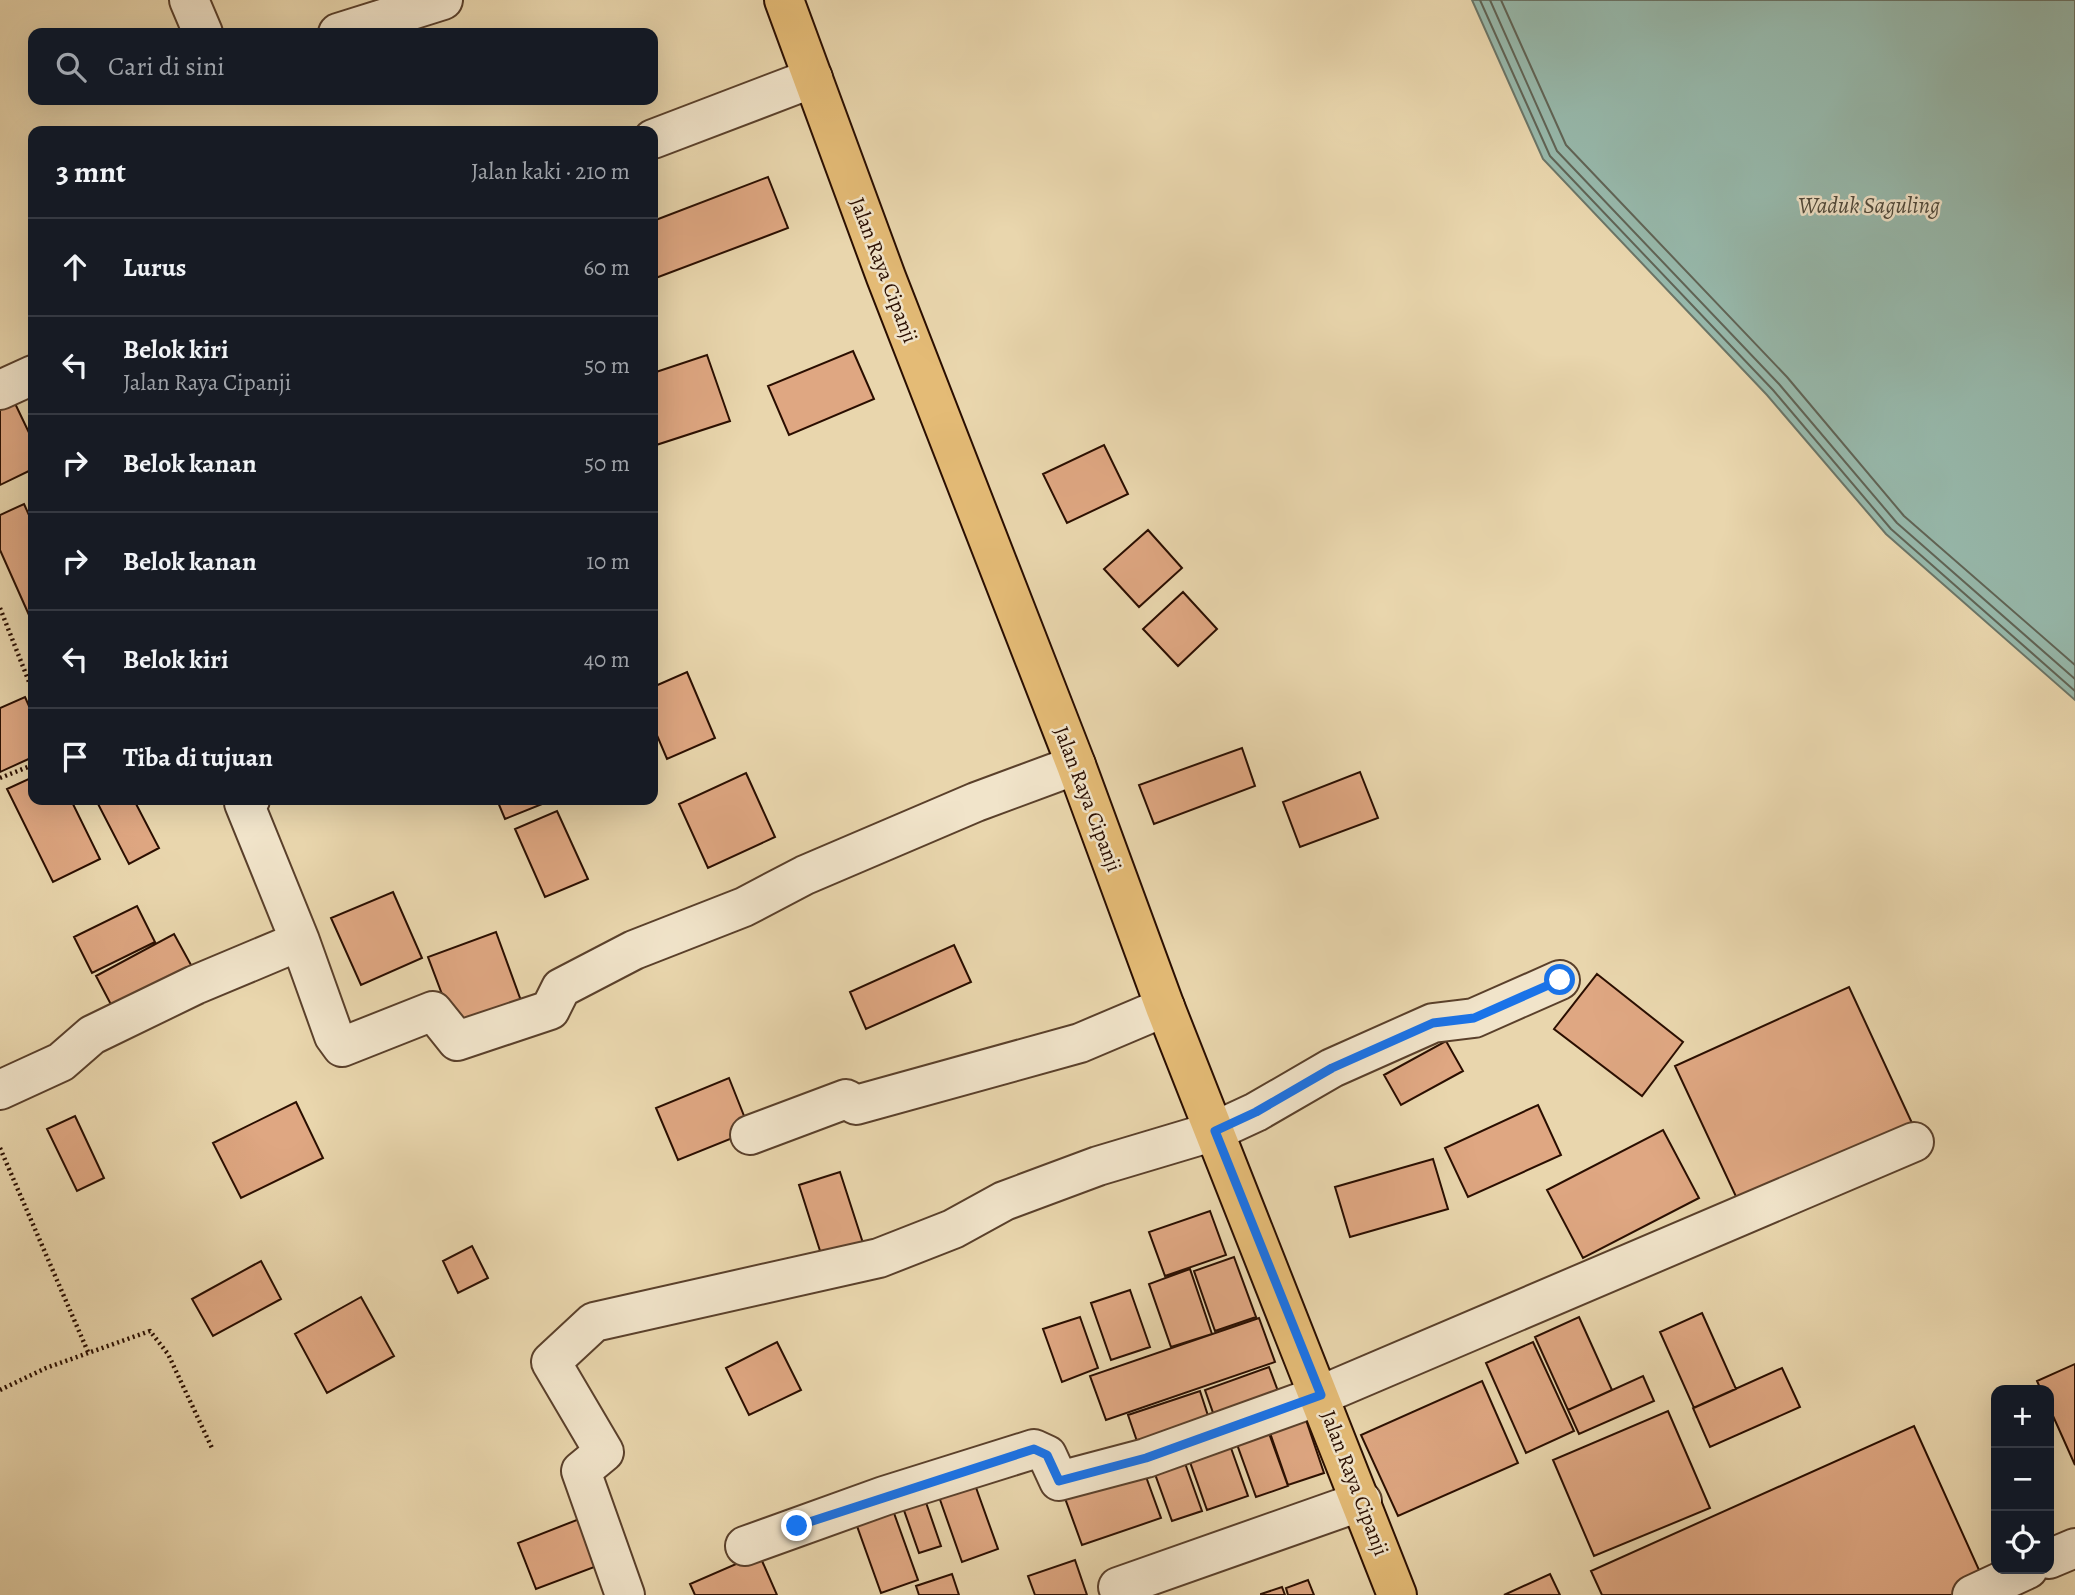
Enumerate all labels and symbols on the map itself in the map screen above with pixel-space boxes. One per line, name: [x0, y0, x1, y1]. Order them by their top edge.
water label: Waduk Saguling: [1798, 190, 1940, 221]
street label: Jalan Raya Cipanji: [843, 193, 925, 347]
street label: Jalan Raya Cipanji: [1047, 722, 1129, 876]
route start: [1544, 964, 1575, 995]
street label: Jalan Raya Cipanji: [1314, 1406, 1396, 1560]
route end: [781, 1510, 812, 1541]

